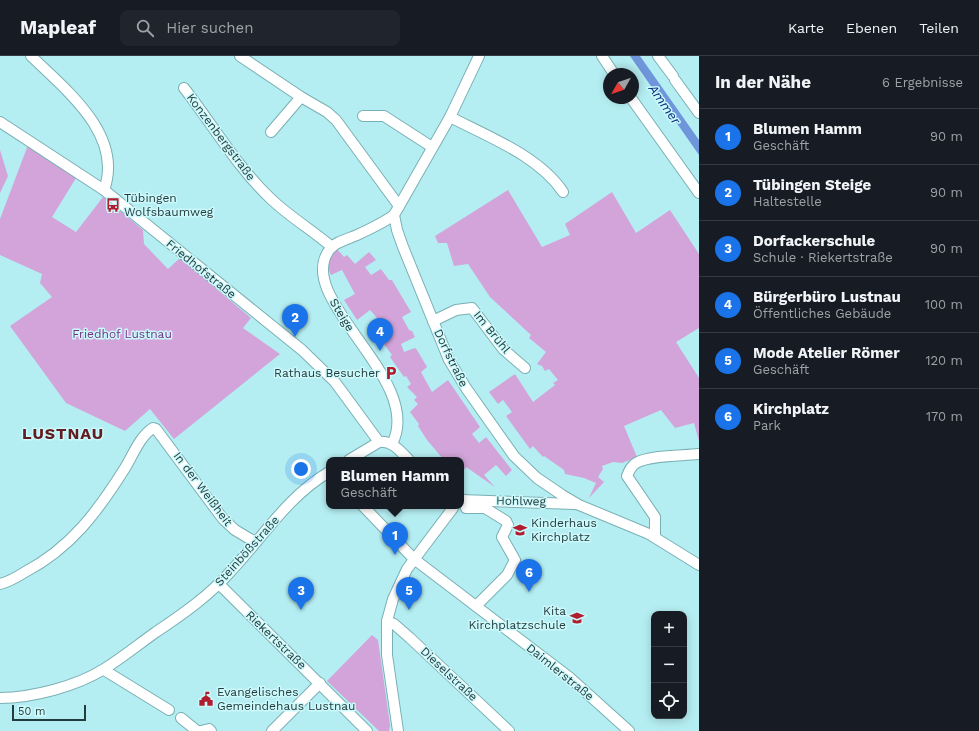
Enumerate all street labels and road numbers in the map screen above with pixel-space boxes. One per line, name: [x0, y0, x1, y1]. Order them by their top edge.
street label: Konzenbergstraße: [184, 91, 258, 183]
street label: Friedhofstraße: [163, 237, 239, 301]
street label: Steige: [327, 296, 357, 334]
street label: Im Brühl: [471, 308, 513, 356]
street label: Dorfstraße: [431, 327, 471, 389]
street label: In der Weißheit: [171, 449, 235, 529]
street label: Hohlweg: [496, 494, 547, 508]
street label: Steinbößstraße: [212, 513, 282, 589]
street label: Riekertstraße: [243, 608, 309, 672]
street label: Daimlerstraße: [524, 641, 597, 703]
street label: Dieselstraße: [418, 644, 480, 704]

